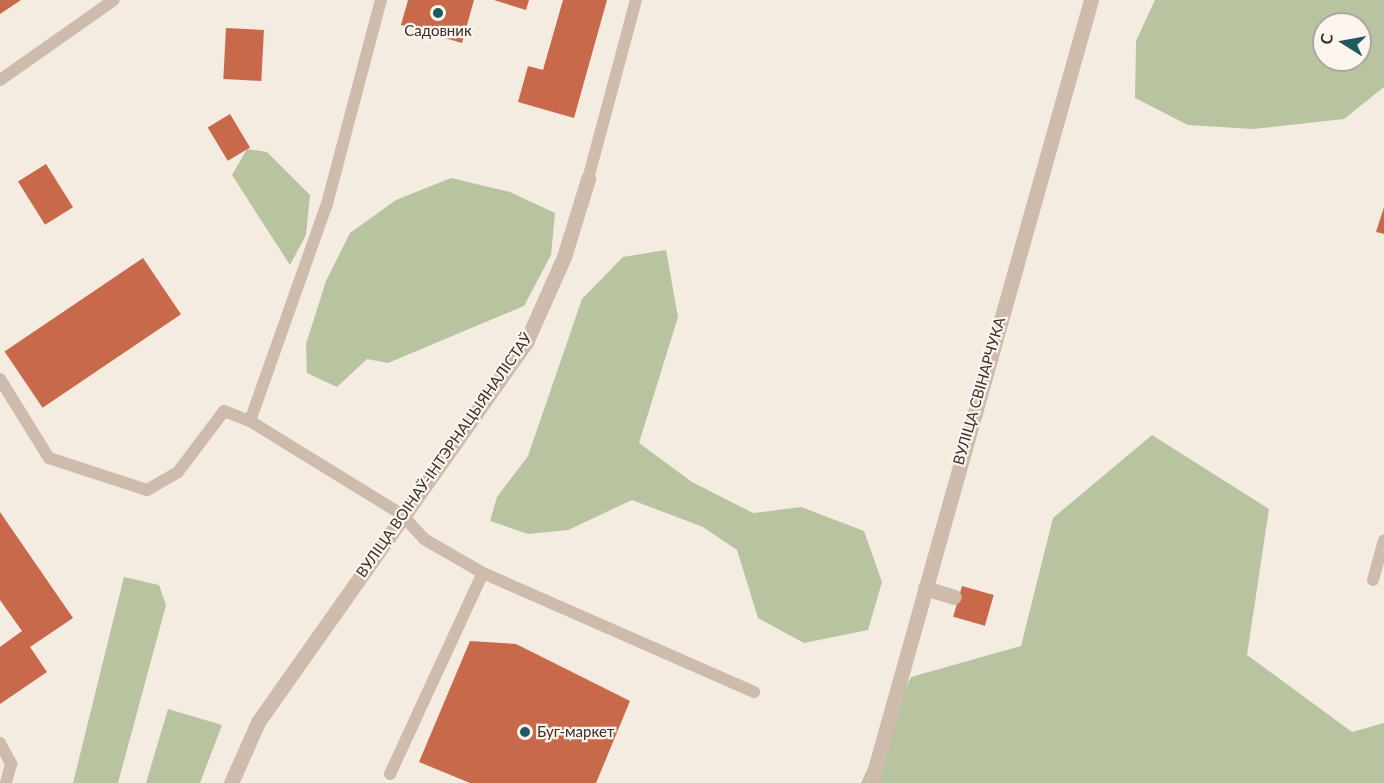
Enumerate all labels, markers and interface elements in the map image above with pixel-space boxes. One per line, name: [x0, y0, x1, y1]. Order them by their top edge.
marker: Садовник: [431, 6, 445, 20]
north arrow: [1312, 12, 1372, 72]
place label: Садовник: [404, 22, 472, 40]
text: С: [1315, 32, 1336, 46]
street label: ВУЛІЦА СВІНАРЧУКА: [949, 315, 1009, 467]
street label: ВУЛІЦА ВОІНАЎ-ІНТЭРНАЦЫЯНАЛІСТАЎ: [352, 329, 536, 581]
place label: Буг-маркет: [537, 723, 614, 741]
marker: Буг-маркет: [518, 725, 532, 739]

